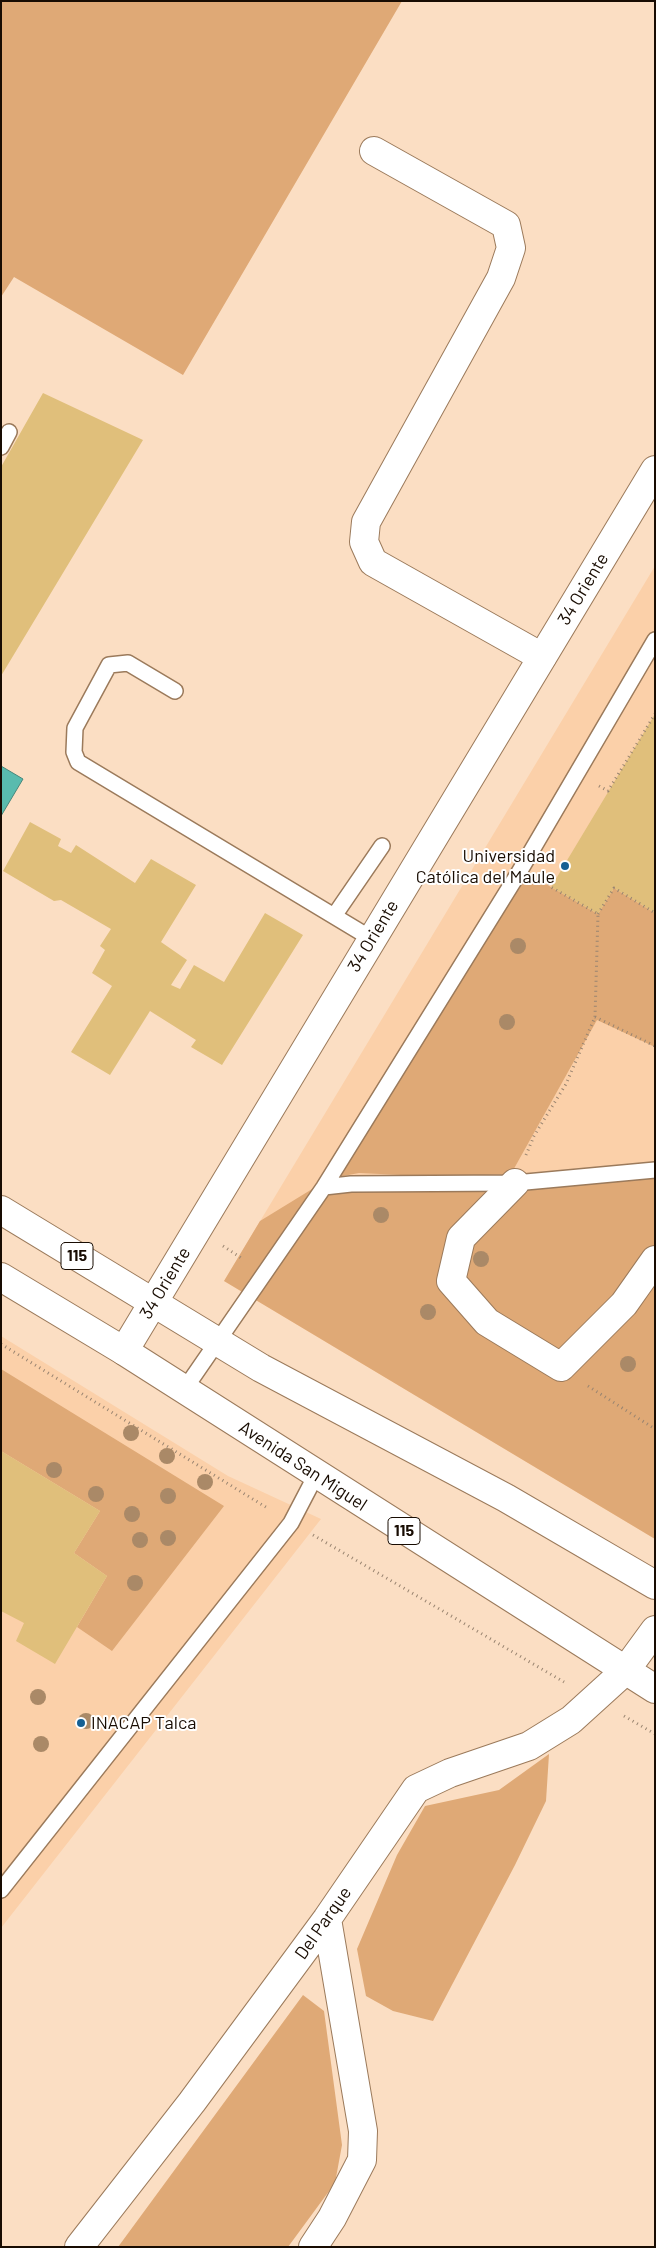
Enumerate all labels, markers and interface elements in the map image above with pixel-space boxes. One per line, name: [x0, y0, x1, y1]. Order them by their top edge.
street label: 34 Oriente: [553, 549, 613, 629]
place label: Universidad Católica del Maule: [416, 845, 555, 888]
marker: Universidad Católica del Maule: [559, 860, 571, 872]
street label: 34 Oriente: [343, 896, 403, 976]
road number: 115: [61, 1242, 93, 1270]
street label: 34 Oriente: [135, 1243, 195, 1323]
street label: Avenida San Miguel: [235, 1416, 371, 1516]
road number: 115: [388, 1518, 420, 1544]
place label: INACAP Talca: [91, 1712, 196, 1734]
marker: INACAP Talca: [75, 1717, 87, 1729]
street label: Del Parque: [290, 1882, 356, 1964]

